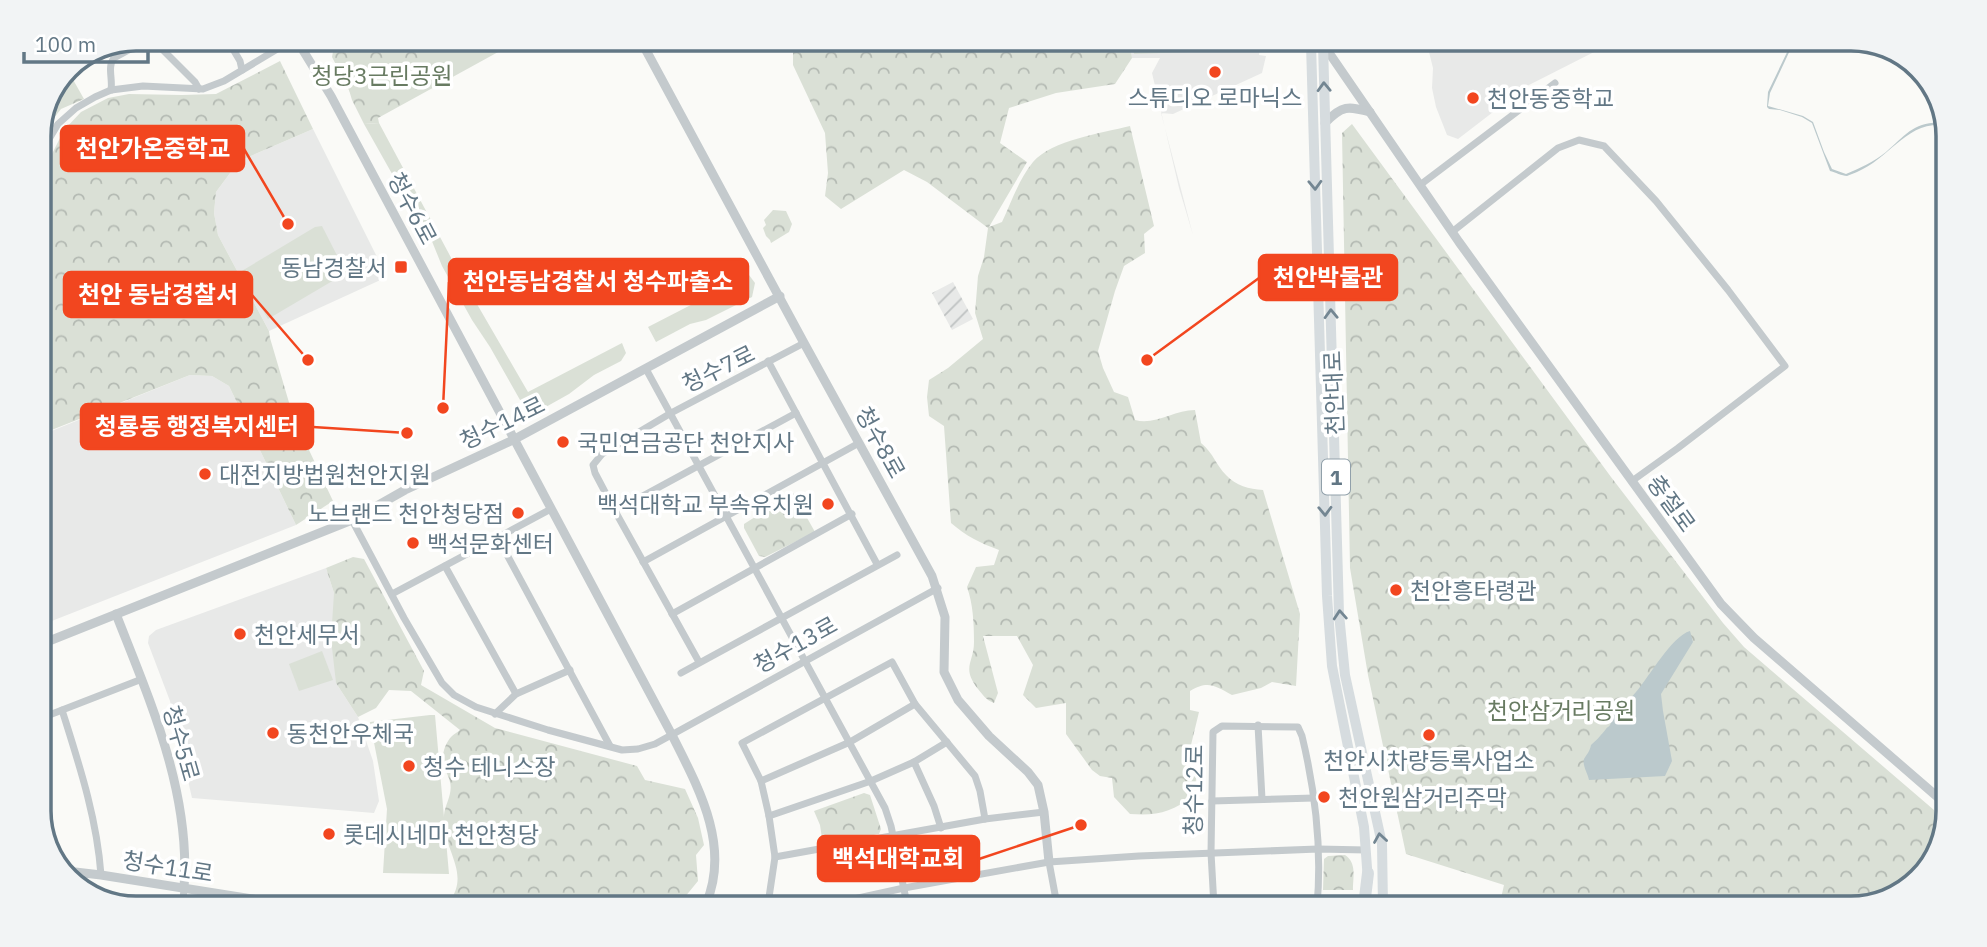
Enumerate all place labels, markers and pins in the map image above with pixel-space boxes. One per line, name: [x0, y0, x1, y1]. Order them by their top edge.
marker: 스튜디오 로마닉스: [1207, 64, 1223, 80]
place label: 스튜디오 로마닉스: [1128, 82, 1302, 112]
place label: 천안동중학교: [1487, 83, 1614, 113]
marker: 천안동중학교: [1465, 90, 1481, 106]
callout: 천안가온중학교: [61, 126, 244, 171]
place label: 동남경찰서: [281, 252, 387, 282]
callout: 천안박물관: [1259, 255, 1397, 300]
marker: 동남경찰서: [393, 259, 409, 275]
callout: 천안동남경찰서 청수파출소: [449, 259, 748, 304]
callout: 천안 동남경찰서: [64, 272, 252, 317]
callout: 청룡동 행정복지센터: [81, 404, 313, 449]
place label: 국민연금공단 천안지사: [577, 427, 794, 457]
marker: 국민연금공단 천안지사: [555, 434, 571, 450]
place label: 대전지방법원천안지원: [219, 459, 431, 489]
marker: 대전지방법원천안지원: [197, 466, 213, 482]
place label: 백석대학교 부속유치원: [597, 489, 814, 519]
marker: 백석대학교 부속유치원: [820, 496, 836, 512]
place label: 노브랜드 천안청당점: [308, 498, 504, 528]
marker: 노브랜드 천안청당점: [510, 505, 526, 521]
place label: 백석문화센터: [427, 528, 554, 558]
marker: 백석문화센터: [405, 535, 421, 551]
place label: 천안흥타령관: [1410, 575, 1537, 605]
marker: 천안흥타령관: [1388, 582, 1404, 598]
place label: 천안세무서: [254, 619, 360, 649]
marker: 천안세무서: [232, 626, 248, 642]
place label: 동천안우체국: [287, 718, 414, 748]
marker: 동천안우체국: [265, 725, 281, 741]
marker: 천안시차량등록사업소: [1421, 727, 1437, 743]
place label: 천안시차량등록사업소: [1323, 745, 1535, 775]
place label: 청수 테니스장: [423, 751, 555, 781]
marker: 청수 테니스장: [401, 758, 417, 774]
place label: 천안원삼거리주막: [1338, 782, 1507, 812]
marker: 천안원삼거리주막: [1316, 789, 1332, 805]
place label: 롯데시네마 천안청당: [343, 819, 539, 849]
marker: 롯데시네마 천안청당: [321, 826, 337, 842]
callout: 백석대학교회: [818, 836, 979, 881]

